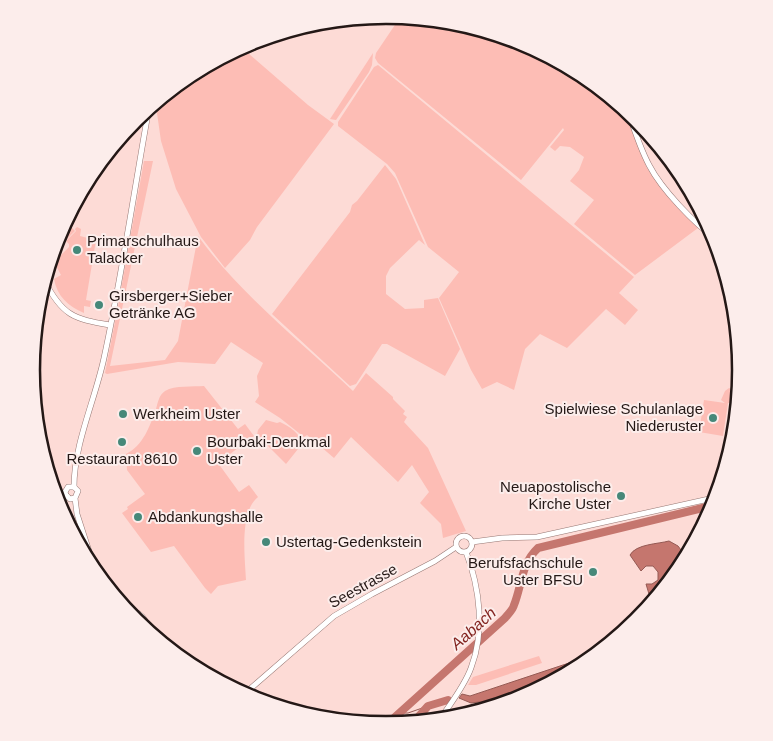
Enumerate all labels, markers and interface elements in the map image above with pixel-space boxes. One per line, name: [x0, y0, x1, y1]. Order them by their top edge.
place label: Primarschulhaus Talacker: [87, 232, 199, 266]
marker: Primarschulhaus Talacker: [71, 244, 83, 256]
place label: Girsberger+Sieber Getränke AG: [109, 287, 232, 321]
marker: Girsberger+Sieber Getränke AG: [93, 299, 105, 311]
place label: Spielwiese Schulanlage Niederuster: [545, 400, 703, 434]
place label: Werkheim Uster: [133, 405, 240, 422]
marker: Werkheim Uster: [117, 408, 129, 420]
marker: Spielwiese Schulanlage Niederuster: [707, 412, 719, 424]
place label: Bourbaki-Denkmal Uster: [207, 433, 330, 467]
marker: Restaurant 8610: [116, 436, 128, 448]
marker: Bourbaki-Denkmal Uster: [191, 445, 203, 457]
place label: Restaurant 8610: [67, 450, 177, 467]
place label: Neuapostolische Kirche Uster: [500, 478, 611, 512]
marker: Neuapostolische Kirche Uster: [615, 490, 627, 502]
place label: Abdankungshalle: [148, 508, 263, 525]
marker: Abdankungshalle: [132, 511, 144, 523]
place label: Ustertag-Gedenkstein: [276, 533, 422, 550]
marker: Ustertag-Gedenkstein: [260, 536, 272, 548]
place label: Berufsfachschule Uster BFSU: [468, 554, 583, 588]
street label: Seestrasse: [326, 560, 400, 611]
marker: Berufsfachschule Uster BFSU: [587, 566, 599, 578]
water label: Aabach: [447, 604, 499, 654]

